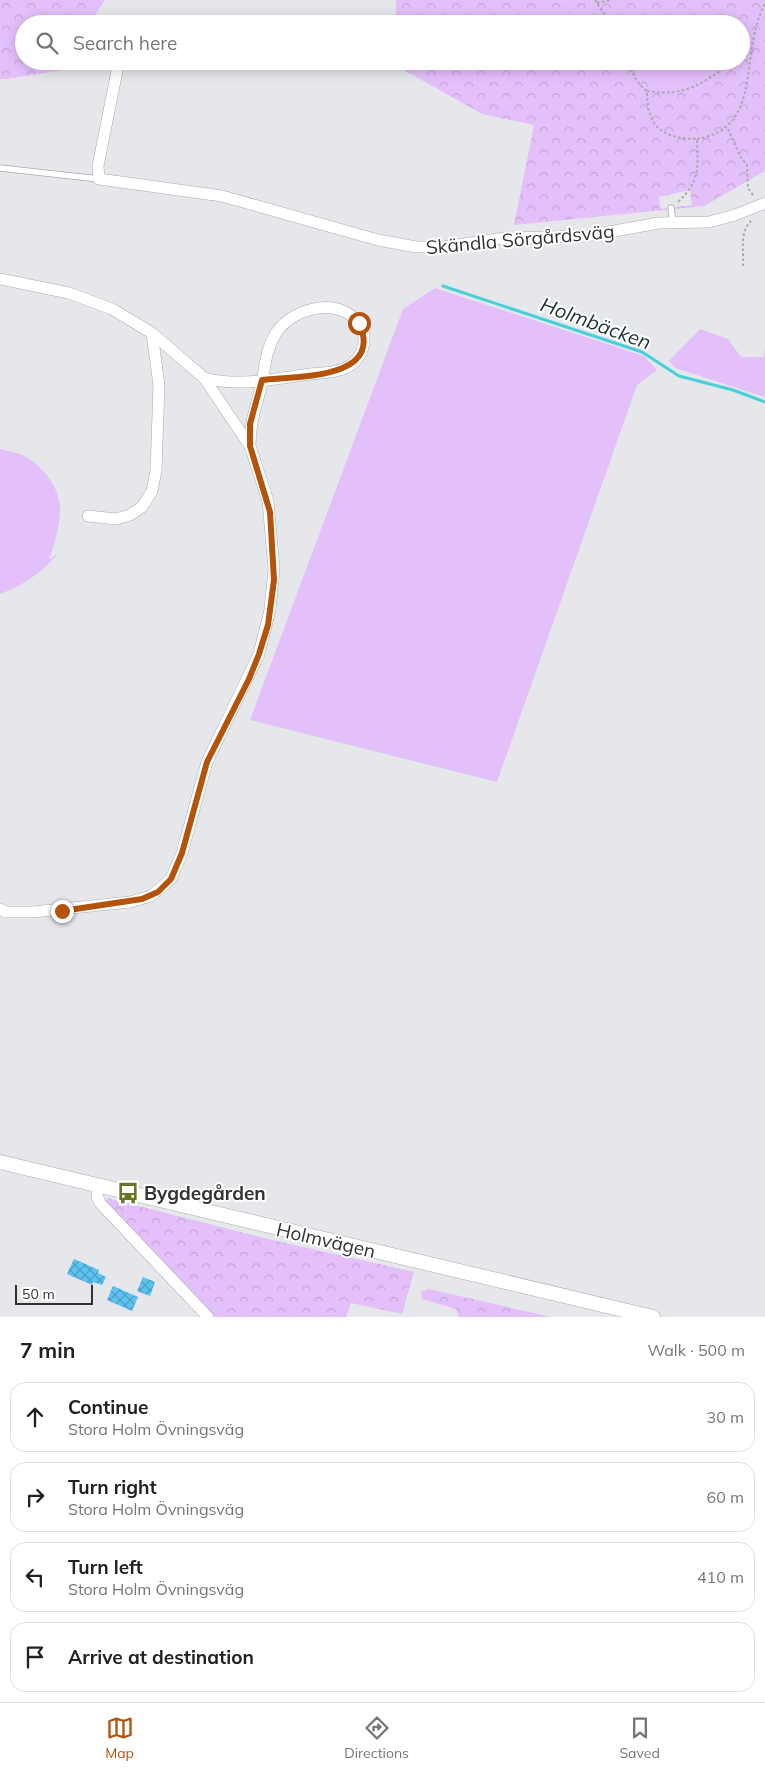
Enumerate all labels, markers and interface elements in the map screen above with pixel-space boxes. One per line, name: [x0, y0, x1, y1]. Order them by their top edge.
search box: [15, 15, 750, 70]
icon: search: [33, 29, 61, 57]
text: Search here: [73, 31, 177, 55]
street label: Skändla Sörgårdsväg: [425, 219, 615, 259]
water label: Holmbäcken: [537, 291, 655, 355]
route start: [348, 312, 371, 335]
route end: [51, 900, 74, 923]
bus stop icon: Bygdegården: [115, 1180, 141, 1206]
place label: Bygdegården: [144, 1181, 266, 1205]
street label: Holmvägen: [274, 1217, 378, 1263]
scale bar: [15, 1282, 92, 1305]
text: 50 m: [22, 1285, 55, 1303]
text: 7 min: [20, 1337, 75, 1363]
text: Walk · 500 m: [647, 1340, 745, 1360]
text: Continue: [68, 1395, 148, 1419]
icon: ahead: [21, 1403, 49, 1431]
text: 30 m: [707, 1407, 744, 1427]
text: Stora Holm Övningsväg: [68, 1419, 244, 1439]
text: Turn right: [68, 1475, 157, 1499]
icon: right: [21, 1483, 49, 1511]
text: 60 m: [707, 1487, 744, 1507]
text: Stora Holm Övningsväg: [68, 1499, 244, 1519]
text: Turn left: [68, 1555, 143, 1579]
icon: left: [21, 1563, 49, 1591]
text: 410 m: [697, 1567, 744, 1587]
text: Stora Holm Övningsväg: [68, 1579, 244, 1599]
icon: arrive: [21, 1643, 49, 1671]
text: Arrive at destination: [68, 1645, 254, 1669]
tab: Map: [105, 1714, 134, 1762]
tab: Directions: [344, 1714, 409, 1762]
tab: Saved: [619, 1714, 660, 1762]

